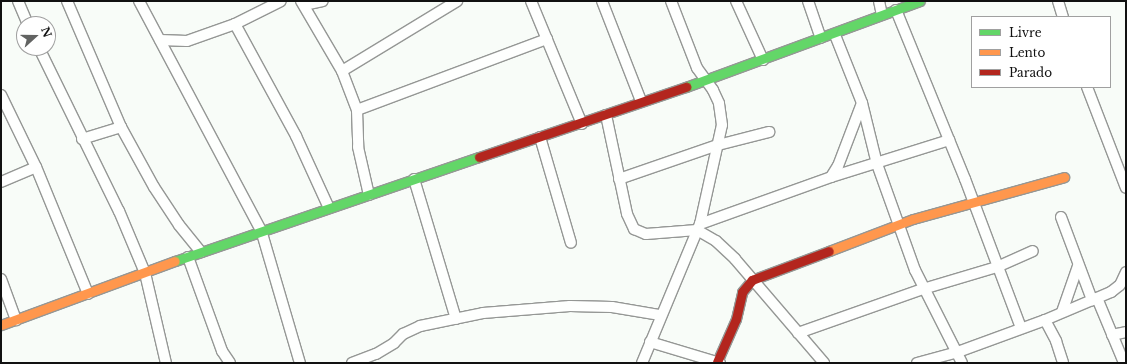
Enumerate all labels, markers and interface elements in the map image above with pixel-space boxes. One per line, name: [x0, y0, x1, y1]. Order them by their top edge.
north arrow: [16, 16, 56, 56]
legend: [971, 16, 1111, 88]
text: N: [38, 25, 55, 39]
text: Livre: [1009, 25, 1042, 40]
text: Lento: [1009, 45, 1045, 60]
text: Parado: [1009, 65, 1052, 80]

